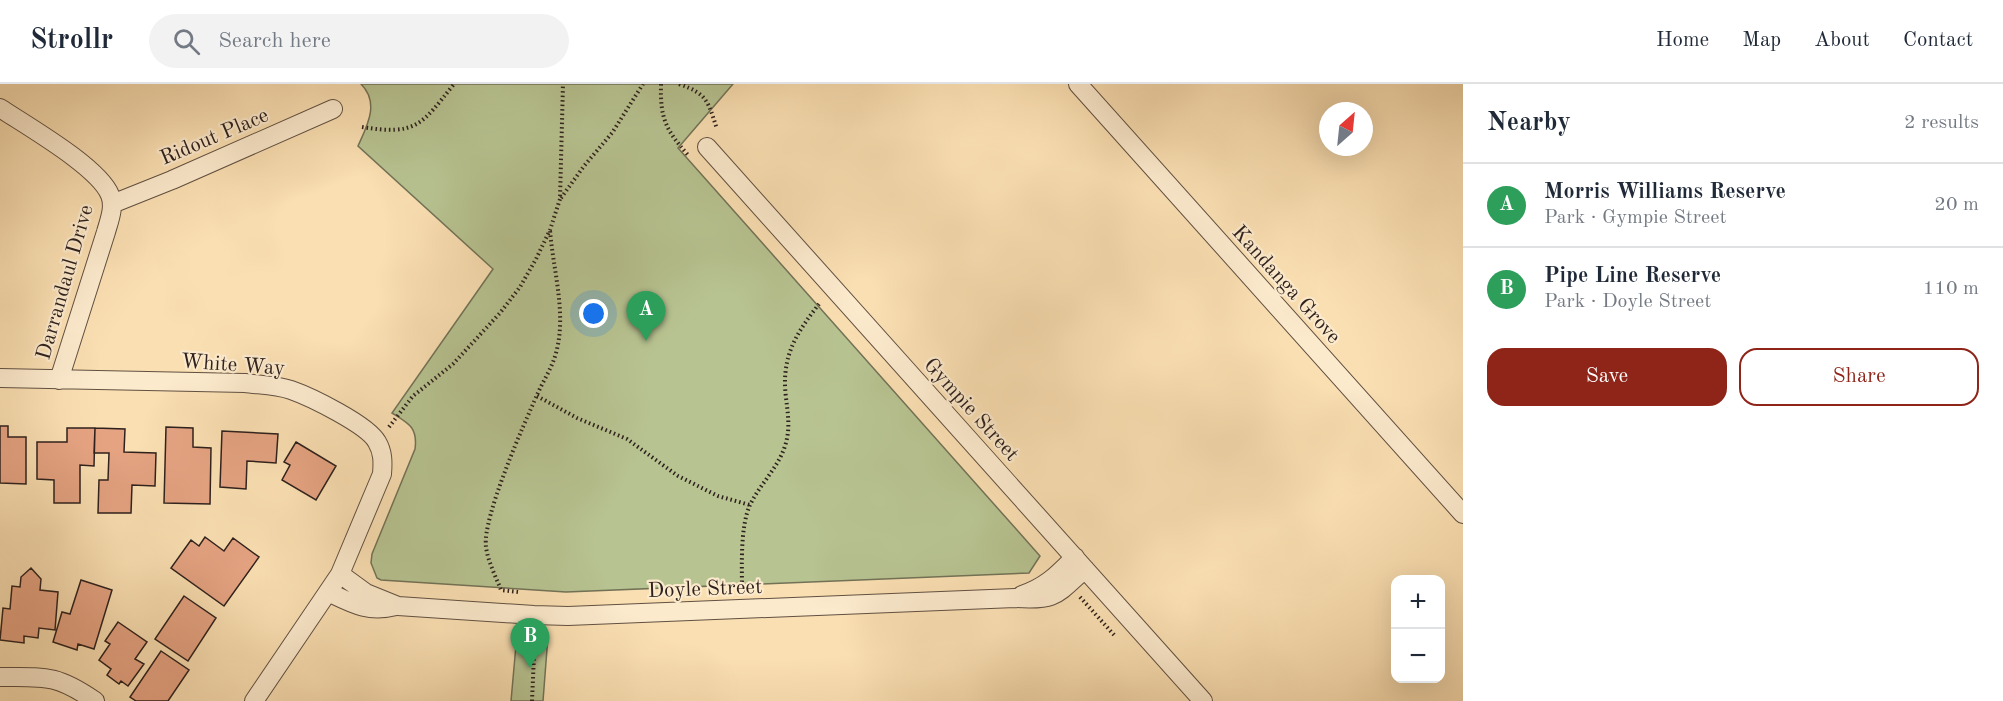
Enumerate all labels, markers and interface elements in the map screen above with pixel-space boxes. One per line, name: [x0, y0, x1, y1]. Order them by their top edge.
search box: [149, 14, 569, 68]
icon: search: [170, 25, 203, 58]
text: Strollr: [30, 27, 113, 55]
text: Search here: [218, 30, 331, 52]
text: Home: [1656, 30, 1709, 51]
text: Map: [1742, 30, 1781, 51]
text: About: [1814, 30, 1870, 51]
text: Contact: [1903, 30, 1973, 51]
north arrow: [1319, 102, 1373, 156]
street label: Ridout Place: [157, 105, 272, 170]
text: Nearby: [1487, 110, 1571, 136]
text: 2 results: [1904, 113, 1979, 133]
text: Morris Williams Reserve: [1544, 181, 1786, 203]
text: A: [1499, 195, 1514, 215]
text: 20 m: [1934, 195, 1979, 215]
street label: Darrandaul Drive: [33, 203, 98, 362]
text: Park · Gympie Street: [1544, 208, 1726, 228]
street label: Kandanga Grove: [1228, 222, 1344, 348]
text: Pipe Line Reserve: [1544, 265, 1721, 287]
text: B: [1499, 279, 1514, 299]
text: 110 m: [1923, 279, 1979, 299]
pin: A: [626, 292, 666, 341]
text: Park · Doyle Street: [1544, 292, 1711, 312]
your location: [579, 299, 608, 328]
button: Save: [1487, 348, 1727, 406]
button: Share: [1739, 348, 1979, 406]
street label: White Way: [180, 351, 286, 380]
street label: Gympie Street: [919, 354, 1022, 466]
map controls: [1391, 575, 1445, 683]
button: +: [1391, 575, 1445, 629]
street label: Doyle Street: [647, 577, 763, 602]
pin: B: [510, 618, 550, 668]
button: −: [1391, 629, 1445, 683]

